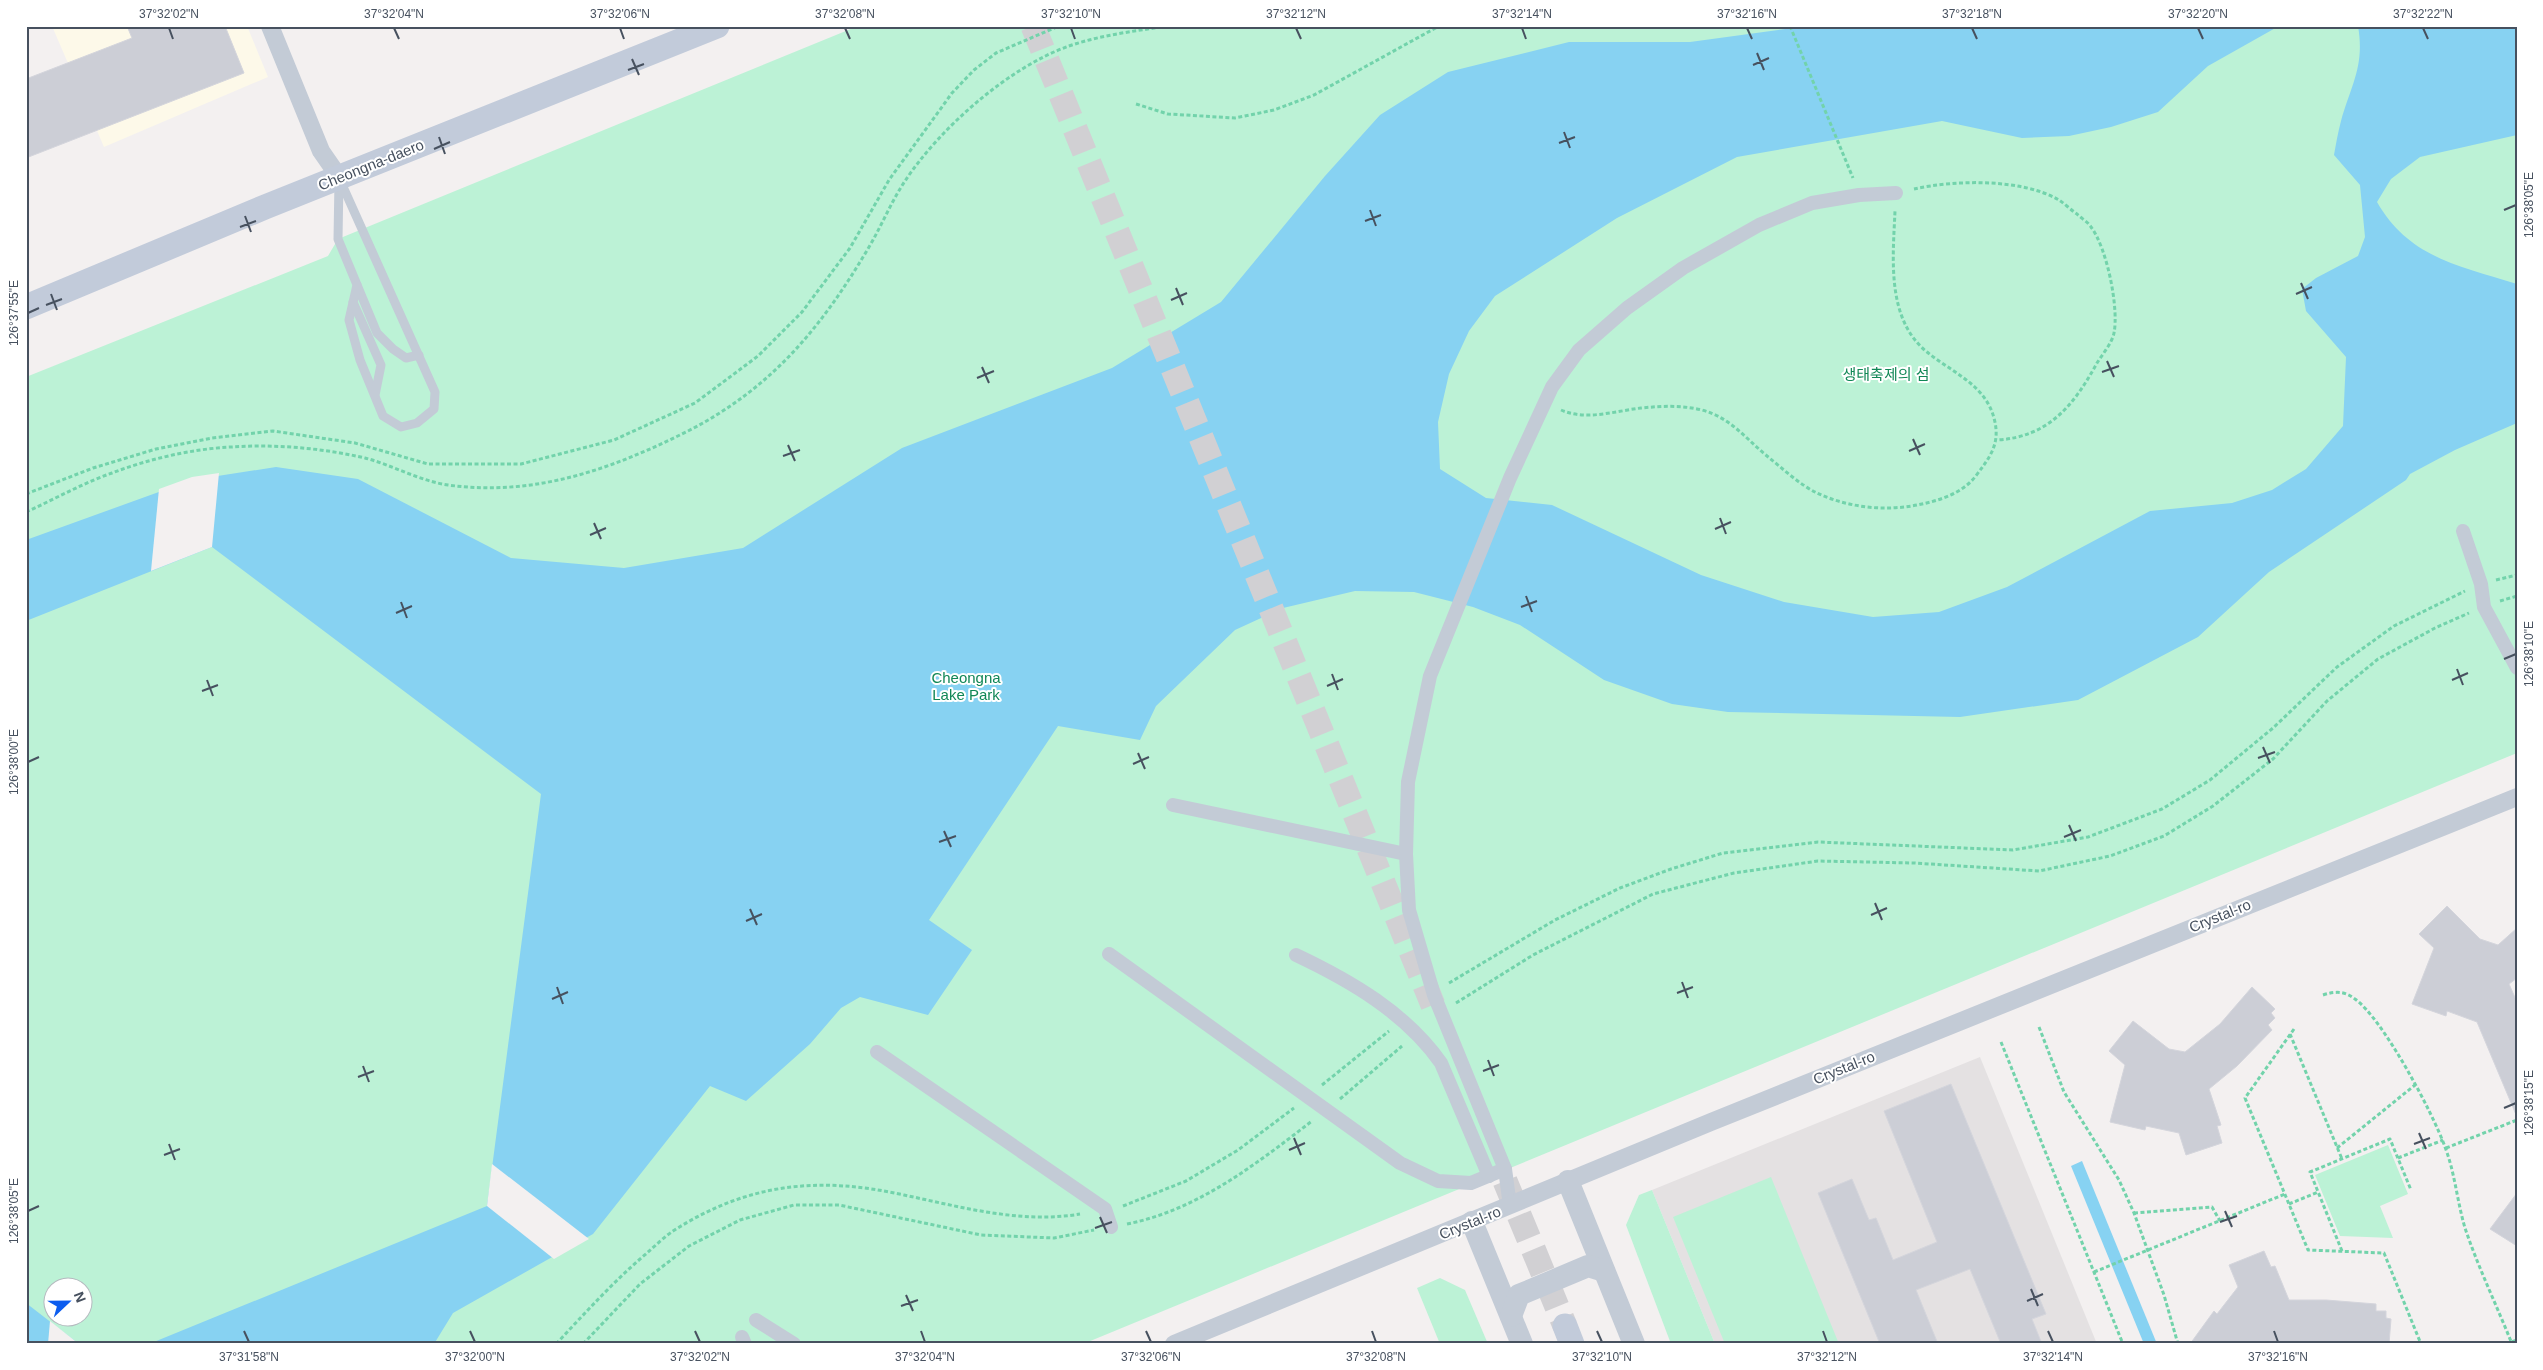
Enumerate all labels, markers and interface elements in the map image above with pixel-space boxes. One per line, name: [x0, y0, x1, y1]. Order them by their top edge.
text: 37°32'02"N: [139, 7, 199, 21]
text: 37°32'04"N: [364, 7, 424, 21]
text: 37°32'06"N: [590, 7, 650, 21]
text: 37°32'08"N: [815, 7, 875, 21]
text: 37°32'10"N: [1041, 7, 1101, 21]
text: 37°32'12"N: [1266, 7, 1326, 21]
text: 37°32'14"N: [1492, 7, 1552, 21]
text: 37°32'16"N: [1717, 7, 1777, 21]
text: 37°32'18"N: [1942, 7, 2002, 21]
text: 37°32'20"N: [2168, 7, 2228, 21]
text: 37°32'22"N: [2393, 7, 2453, 21]
street label: Cheongna-daero: [315, 136, 426, 194]
text: 126°38'05"E: [2522, 172, 2536, 238]
text: 126°37'55"E: [7, 280, 21, 346]
park label: 생태축제의 섬: [1843, 366, 1929, 383]
text: 126°38'10"E: [2522, 621, 2536, 687]
park label: Cheongna Lake Park: [931, 669, 1001, 703]
text: 126°38'00"E: [7, 729, 21, 795]
street label: Crystal-ro: [2186, 895, 2253, 936]
street label: Crystal-ro: [1810, 1047, 1877, 1088]
text: 126°38'15"E: [2522, 1070, 2536, 1136]
text: 126°38'05"E: [7, 1178, 21, 1244]
street label: Crystal-ro: [1436, 1202, 1503, 1243]
north arrow: [42, 1278, 92, 1328]
text: N: [71, 1289, 89, 1305]
text: 37°31'58"N: [219, 1350, 279, 1364]
text: 37°32'00"N: [445, 1350, 505, 1364]
text: 37°32'02"N: [670, 1350, 730, 1364]
text: 37°32'04"N: [895, 1350, 955, 1364]
text: 37°32'06"N: [1121, 1350, 1181, 1364]
text: 37°32'08"N: [1346, 1350, 1406, 1364]
text: 37°32'10"N: [1572, 1350, 1632, 1364]
text: 37°32'12"N: [1797, 1350, 1857, 1364]
text: 37°32'14"N: [2023, 1350, 2083, 1364]
text: 37°32'16"N: [2248, 1350, 2308, 1364]

